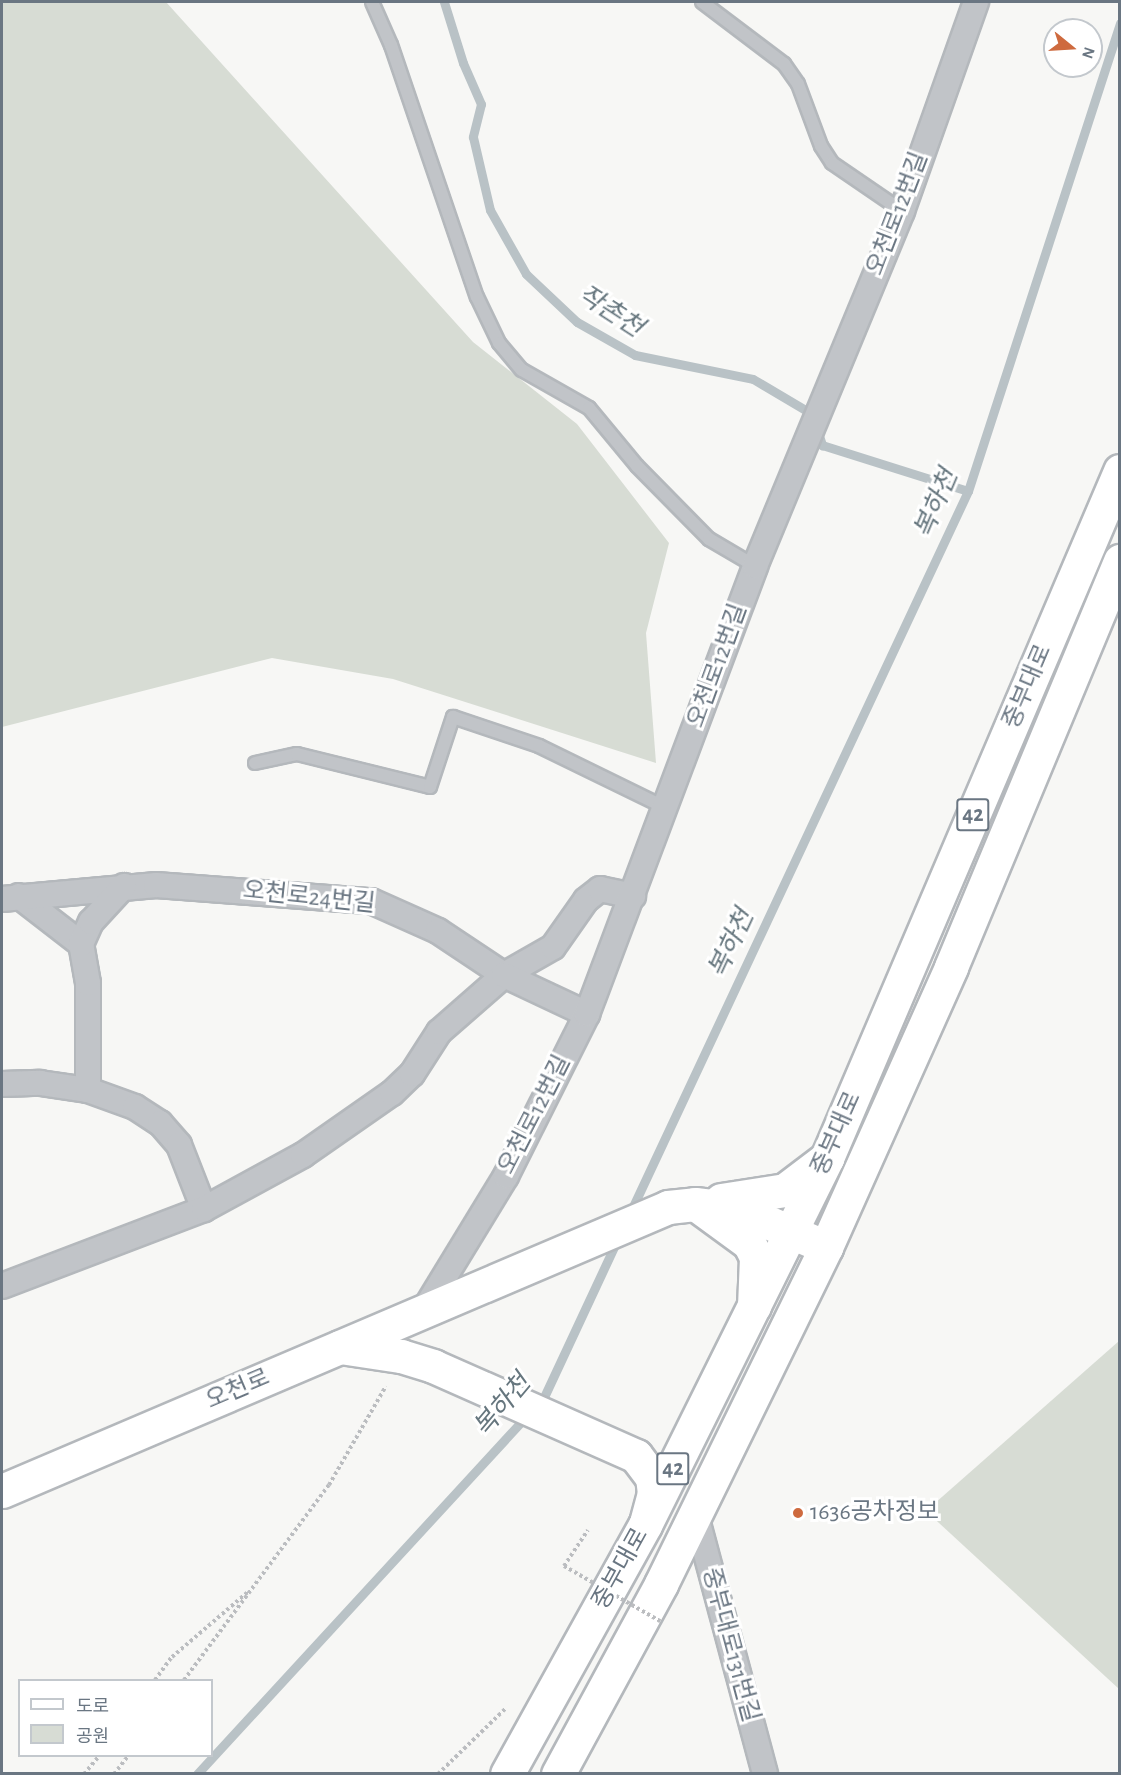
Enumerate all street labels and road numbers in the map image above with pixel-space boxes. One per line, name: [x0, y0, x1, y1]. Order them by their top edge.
street label: 오천로12번길: [861, 148, 935, 280]
street label: 오천로12번길: [682, 600, 754, 732]
street label: 중부대로: [997, 641, 1059, 733]
road number: 42: [955, 796, 991, 834]
street label: 오천로24번길: [241, 877, 377, 919]
street label: 오천로12번길: [493, 1051, 577, 1179]
street label: 중부대로: [806, 1088, 868, 1180]
street label: 오천로: [202, 1364, 274, 1416]
road number: 42: [655, 1450, 691, 1488]
street label: 중부대로: [587, 1523, 655, 1615]
street label: 중부대로131번길: [696, 1565, 764, 1725]

